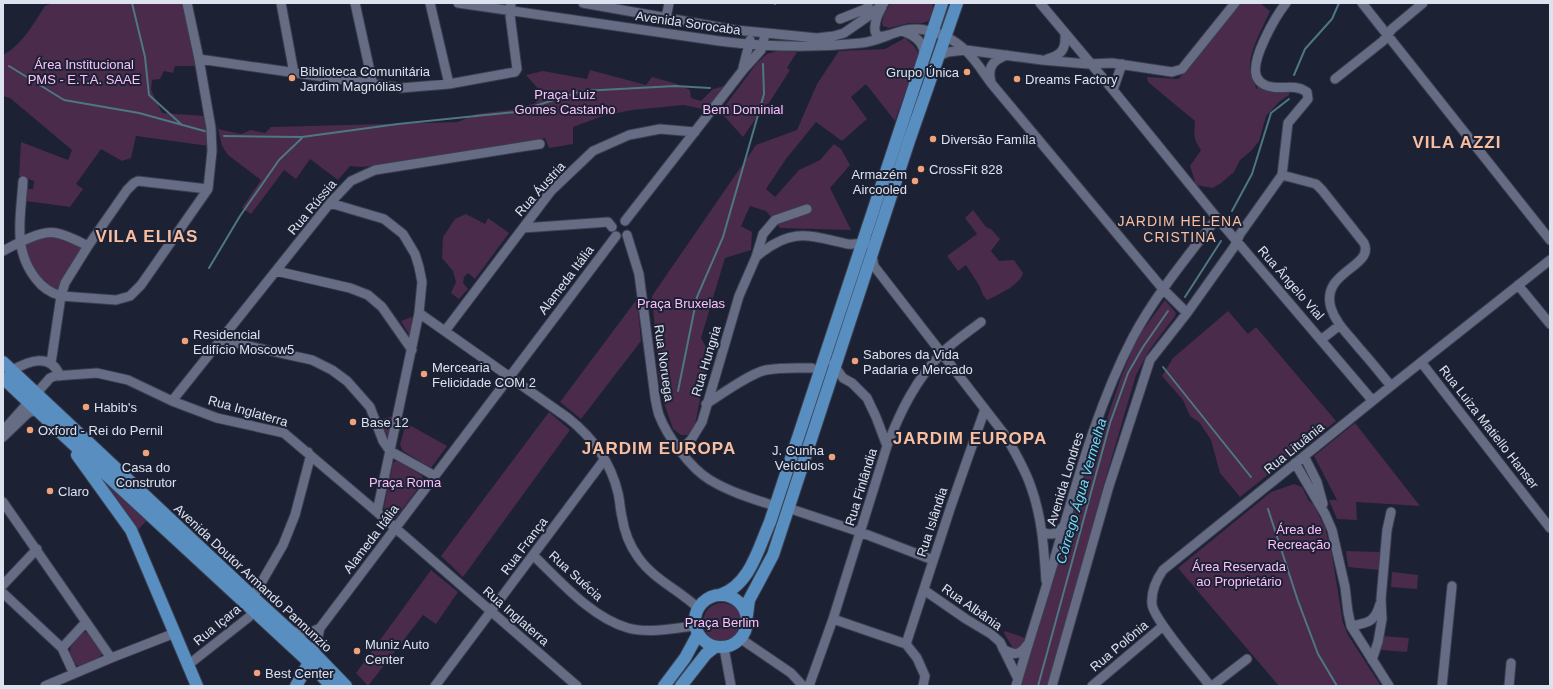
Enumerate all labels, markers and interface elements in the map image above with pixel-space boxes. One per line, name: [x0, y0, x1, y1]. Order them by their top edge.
street label: Avenida Sorocaba: [634, 8, 742, 38]
park label: Área Institucional PMS - E.T.A. SAAE: [28, 57, 141, 87]
place label: Biblioteca Comunitária Jardim Magnólias: [300, 64, 431, 94]
place label: Grupo Única: [886, 65, 960, 80]
marker: Grupo Única: [962, 67, 972, 77]
place label: Dreams Factory: [1025, 72, 1118, 87]
marker: Biblioteca Comunitária Jardim Magnólias: [287, 73, 297, 83]
marker: Dreams Factory: [1012, 74, 1022, 84]
park label: Praça Luiz Gomes Castanho: [514, 87, 616, 117]
park label: Bem Dominial: [703, 102, 784, 117]
place label: Diversão Famíla: [941, 132, 1036, 147]
district label: VILA AZZI: [1413, 133, 1501, 152]
marker: Diversão Famíla: [928, 134, 938, 144]
street label: Rua Áustria: [512, 158, 569, 219]
place label: CrossFit 828: [929, 162, 1003, 177]
marker: CrossFit 828: [916, 164, 926, 174]
place label: Armazém Aircooled: [851, 167, 907, 197]
street label: Rua Rússia: [285, 176, 340, 238]
marker: Armazém Aircooled: [910, 176, 920, 186]
district label: JARDIM HELENA CRISTINA: [1117, 213, 1243, 245]
district label: VILA ELIAS: [96, 227, 198, 246]
street label: Alameda Itália: [535, 242, 597, 317]
street label: Rua Ângelo Vial: [1255, 243, 1327, 323]
park label: Praça Bruxelas: [637, 296, 726, 311]
street label: Rua Hungria: [688, 323, 724, 398]
street label: Rua Noruega: [651, 324, 677, 403]
place label: Residencial Edifício Moscow5: [193, 327, 294, 357]
marker: Residencial Edifício Moscow5: [180, 336, 190, 346]
place label: Sabores da Vida Padaria e Mercado: [863, 347, 973, 377]
marker: Sabores da Vida Padaria e Mercado: [850, 356, 860, 366]
place label: Mercearia Felicidade COM 2: [432, 360, 536, 390]
street label: Rua Luiza Matiello Hanser: [1436, 362, 1542, 492]
marker: Mercearia Felicidade COM 2: [419, 369, 429, 379]
street label: Rua Inglaterra: [206, 392, 290, 430]
place label: Habib's: [94, 400, 137, 415]
marker: Habib's: [81, 402, 91, 412]
place label: Base 12: [361, 415, 409, 430]
water label: Córrego Água Vermelha: [1053, 416, 1109, 566]
marker: Base 12: [348, 417, 358, 427]
street label: Rua Lituânia: [1261, 419, 1328, 477]
place label: Oxford - Rei do Pernil: [38, 423, 163, 438]
marker: Oxford - Rei do Pernil: [25, 425, 35, 435]
district label: JARDIM EUROPA: [893, 429, 1047, 448]
street label: Avenida Londres: [1044, 430, 1087, 528]
district label: JARDIM EUROPA: [582, 439, 736, 458]
place label: J. Cunha Veículos: [772, 443, 825, 473]
street label: Rua Finlândia: [842, 446, 880, 528]
marker: Casa do Construtor: [141, 448, 151, 458]
marker: J. Cunha Veículos: [827, 452, 837, 462]
place label: Casa do Construtor: [116, 460, 177, 490]
park label: Praça Roma: [369, 475, 442, 490]
place label: Claro: [58, 484, 89, 499]
street label: Rua Islândia: [914, 485, 951, 559]
marker: Claro: [45, 486, 55, 496]
street label: Avenida Doutor Armando Pannunzio: [171, 501, 335, 655]
street label: Alameda Itália: [340, 501, 402, 576]
street label: Rua França: [498, 514, 551, 578]
park label: Área de Recreação: [1268, 522, 1330, 552]
street label: Rua Suécia: [546, 548, 607, 605]
park label: Área Reservada ao Proprietário: [1192, 559, 1287, 589]
street label: Rua Albânia: [939, 581, 1006, 634]
street label: Rua Inglaterra: [480, 583, 553, 649]
street label: Rua Içara: [190, 601, 244, 649]
park label: Praça Berlim: [685, 615, 759, 630]
street label: Rua Polônia: [1087, 617, 1152, 675]
place label: Muniz Auto Center: [365, 637, 429, 667]
marker: Muniz Auto Center: [352, 646, 362, 656]
place label: Best Center: [265, 666, 334, 681]
marker: Best Center: [252, 668, 262, 678]

